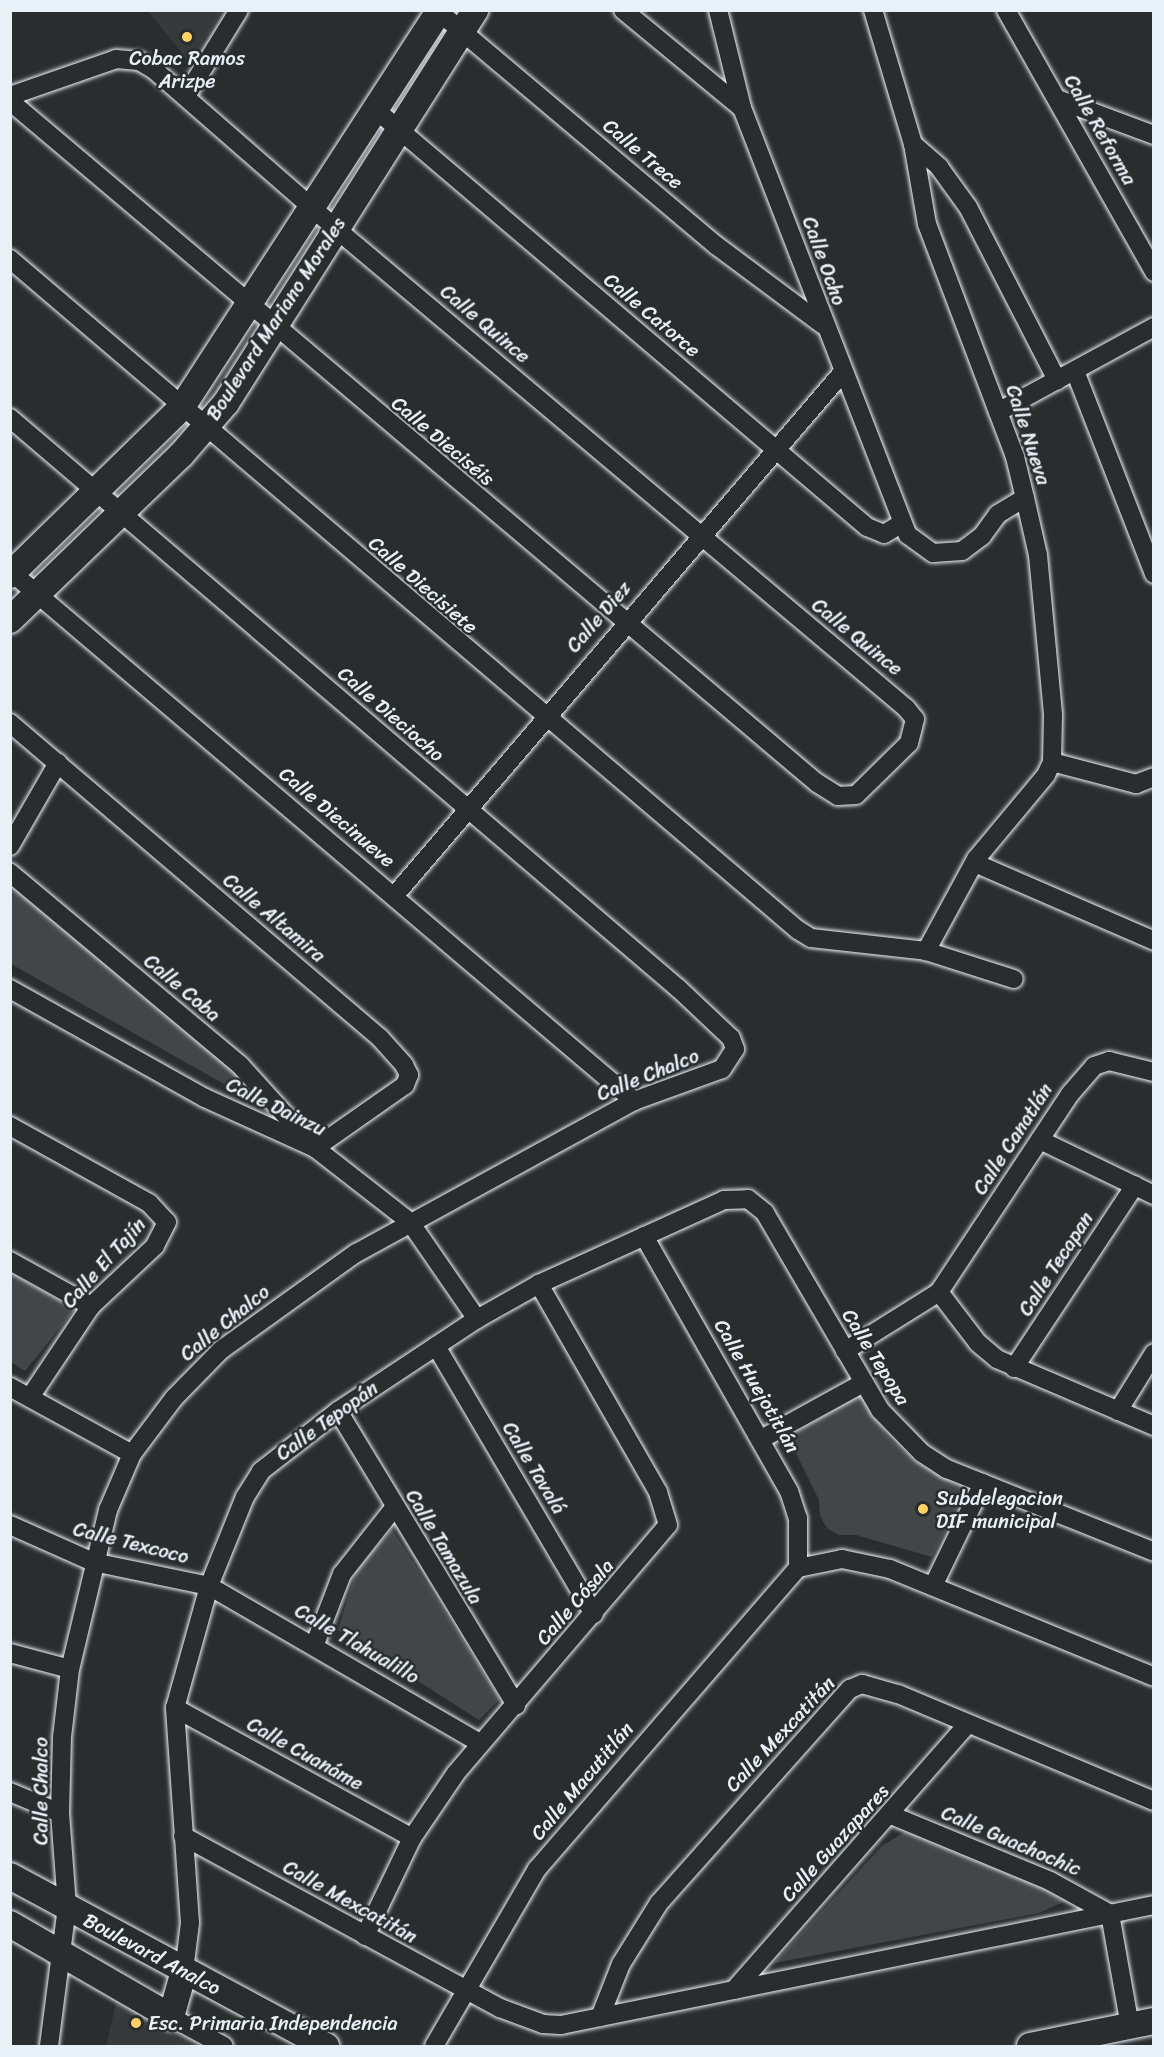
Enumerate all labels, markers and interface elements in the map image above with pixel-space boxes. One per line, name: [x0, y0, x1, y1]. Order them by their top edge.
marker: Cobac Ramos Arizpe: [180, 30, 194, 44]
place label: Cobac Ramos Arizpe: [129, 47, 245, 94]
street label: Calle Reforma: [1058, 70, 1142, 190]
street label: Calle Trece: [598, 113, 688, 195]
street label: Boulevard Mariano Morales: [201, 213, 351, 425]
street label: Calle Ocho: [797, 213, 851, 309]
street label: Calle Catorce: [599, 268, 705, 362]
street label: Calle Quince: [436, 280, 534, 368]
street label: Calle Nueva: [1001, 382, 1055, 488]
street label: Calle Dieciséis: [387, 391, 499, 491]
street label: Calle Diecisiete: [364, 532, 482, 638]
street label: Calle Diez: [562, 576, 636, 658]
street label: Calle Quince: [807, 593, 907, 681]
street label: Calle Dieciocho: [333, 661, 449, 767]
street label: Calle Diecinueve: [274, 762, 400, 872]
street label: Calle Altamira: [218, 868, 330, 968]
street label: Calle Coba: [139, 949, 225, 1027]
street label: Calle Chalco: [593, 1044, 703, 1106]
street label: Calle Dainzu: [222, 1073, 330, 1141]
street label: Calle Canatlán: [968, 1079, 1058, 1199]
street label: Calle Tecapan: [1013, 1207, 1099, 1321]
street label: Calle El Tajín: [57, 1213, 151, 1313]
street label: Calle Chalco: [175, 1280, 275, 1366]
street label: Calle Tepopa: [837, 1304, 915, 1410]
street label: Calle Huejotitlán: [709, 1315, 805, 1457]
street label: Calle Tepopán: [271, 1376, 383, 1466]
street label: Calle Tavalá: [497, 1417, 571, 1519]
street label: Calle Tamazula: [400, 1485, 488, 1609]
place label: Subdelegacion DIF municipal: [936, 1486, 1063, 1533]
marker: Subdelegacion DIF municipal: [914, 1500, 932, 1518]
street label: Calle Texcoco: [70, 1517, 192, 1569]
street label: Calle Cósala: [531, 1554, 619, 1650]
street label: Calle Tlahualillo: [290, 1599, 424, 1689]
street label: Calle Mexcatitán: [720, 1671, 840, 1797]
street label: Calle Cuanáme: [243, 1712, 367, 1796]
street label: Calle Macutitlán: [526, 1718, 638, 1844]
street label: Calle Chalco: [29, 1737, 53, 1845]
street label: Calle Guazapares: [776, 1779, 894, 1907]
street label: Calle Guachochic: [938, 1801, 1084, 1881]
street label: Calle Mexcatitán: [279, 1855, 421, 1949]
street label: Boulevard Analco: [79, 1908, 225, 2000]
place label: Esc. Primaria Independencia: [148, 2011, 397, 2035]
marker: Esc. Primaria Independencia: [129, 2016, 143, 2030]

